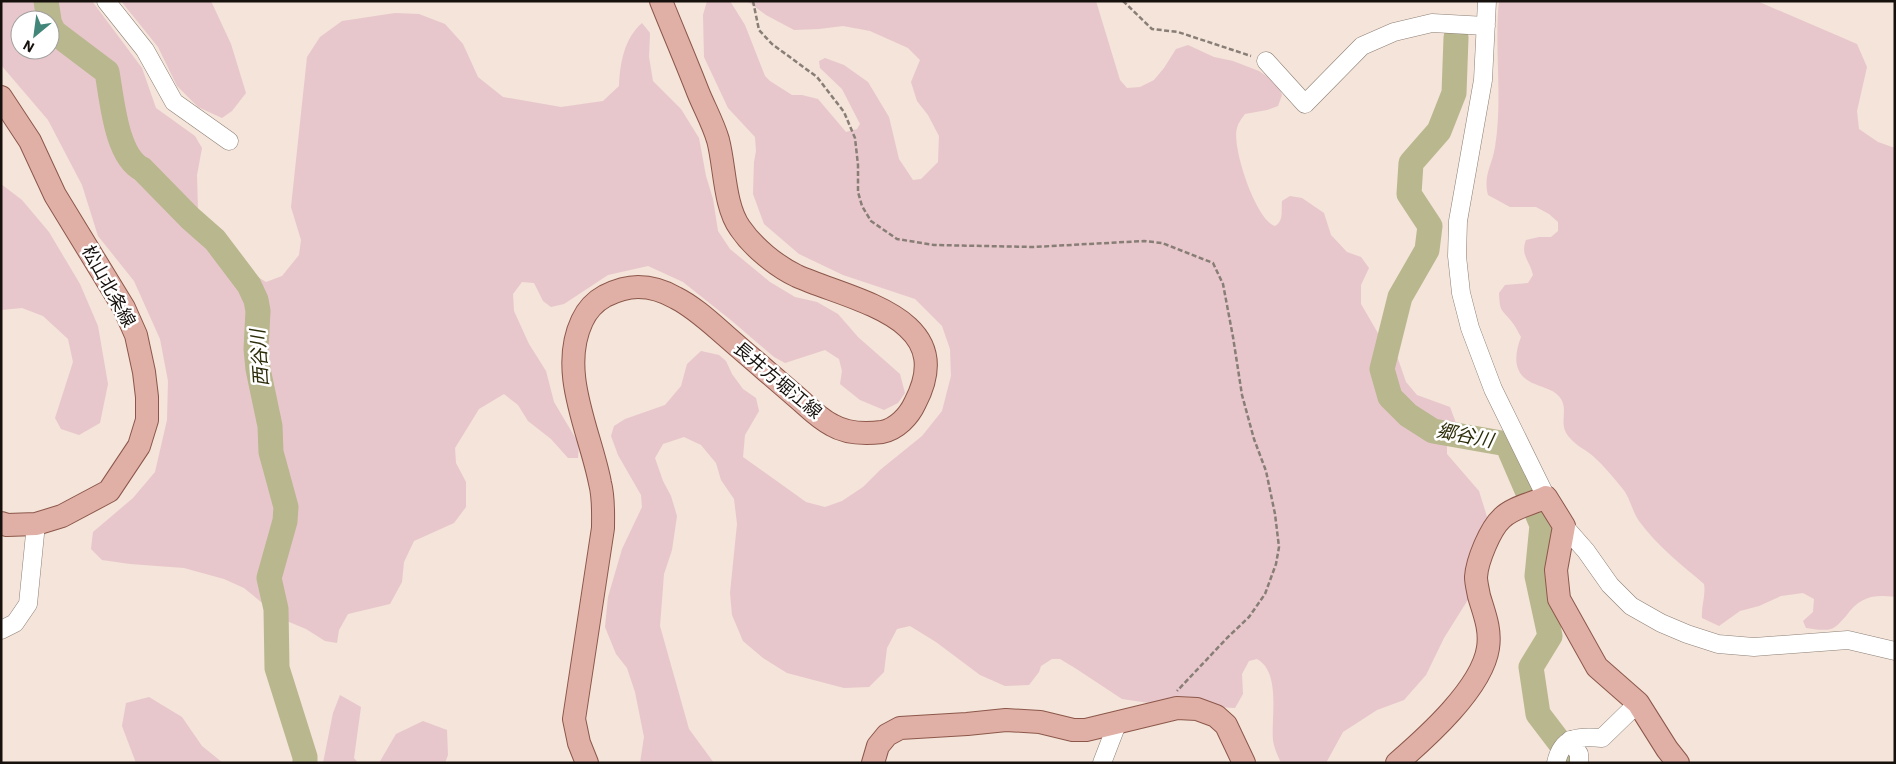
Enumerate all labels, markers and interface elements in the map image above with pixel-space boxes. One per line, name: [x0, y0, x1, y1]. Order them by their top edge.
north arrow: [10, 10, 60, 60]
text: N: [20, 36, 37, 57]
street label: 松山北条線: [77, 241, 141, 331]
water label: 西谷川: [245, 327, 273, 387]
street label: 長井方堀江線: [729, 336, 827, 424]
water label: 郷谷川: [1435, 418, 1497, 453]

